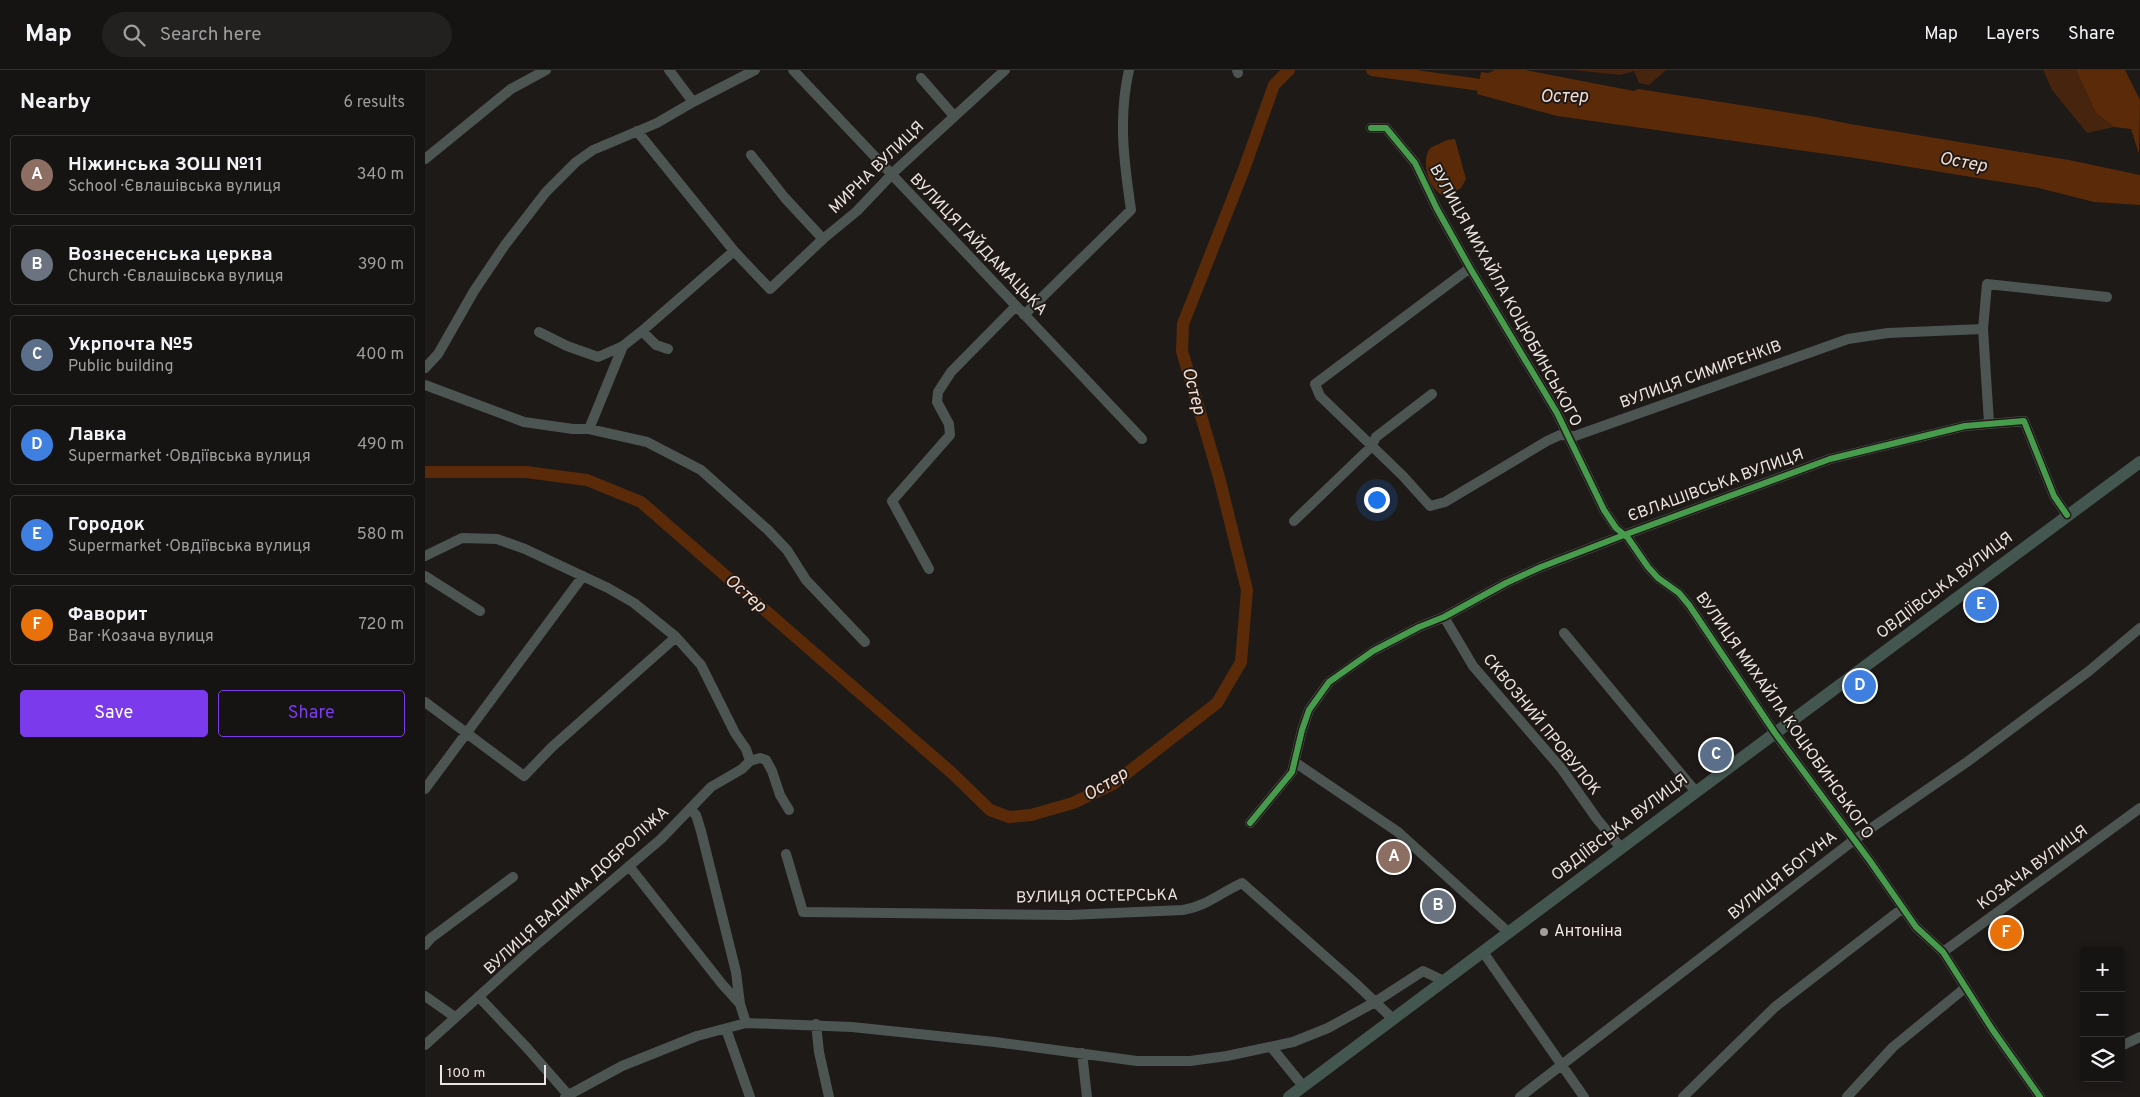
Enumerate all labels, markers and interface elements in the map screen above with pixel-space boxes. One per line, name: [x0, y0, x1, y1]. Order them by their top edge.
search box: [102, 12, 452, 57]
text: Map: [25, 20, 72, 50]
icon: search: [120, 21, 148, 49]
text: Search here: [160, 23, 261, 47]
text: Map: [1924, 23, 1958, 46]
text: Layers: [1986, 23, 2040, 46]
text: Share: [2068, 23, 2115, 46]
water label: Остер: [1540, 86, 1588, 109]
text: Nearby: [20, 89, 91, 116]
text: 6 results: [343, 93, 405, 113]
street label: МИРНА ВУЛИЦЯ: [825, 117, 929, 219]
water label: Остер: [1937, 147, 1989, 179]
text: Ніжинська ЗОШ №11: [68, 153, 263, 177]
street label: ВУЛИЦЯ МИХАЙЛА КОЦЮБИНСЬКОГО: [1424, 160, 1588, 431]
text: A: [31, 165, 43, 185]
text: 340 m: [357, 165, 404, 185]
street label: ВУЛИЦЯ ГАЙДАМАЦЬКА: [905, 168, 1053, 320]
text: School · Євлашівська вулиця: [68, 177, 281, 197]
text: Вознесенська церква: [68, 243, 273, 267]
text: B: [31, 255, 43, 275]
text: 390 m: [358, 255, 404, 275]
text: Church · Євлашівська вулиця: [68, 267, 283, 287]
text: Укрпочта №5: [68, 333, 193, 357]
street label: ВУЛИЦЯ СИМИРЕНКІВ: [1617, 336, 1785, 414]
text: C: [32, 345, 42, 365]
text: 400 m: [356, 345, 404, 365]
text: Public building: [68, 357, 173, 377]
water label: Остер: [1176, 365, 1210, 417]
text: Лавка: [68, 423, 127, 447]
text: D: [31, 435, 43, 455]
text: 490 m: [357, 435, 404, 455]
street label: ЄВЛАШІВСЬКА ВУЛИЦЯ: [1625, 445, 1807, 527]
text: Supermarket · Овдіївська вулиця: [68, 447, 311, 467]
your location: [1364, 487, 1390, 513]
text: Городок: [68, 513, 145, 537]
text: E: [32, 525, 42, 545]
text: 580 m: [357, 525, 404, 545]
street label: ОВДІЇВСЬКА ВУЛИЦЯ: [1872, 527, 2017, 644]
text: Supermarket · Овдіївська вулиця: [68, 537, 311, 557]
water label: Остер: [719, 570, 771, 619]
pin: E: [1965, 586, 1997, 624]
street label: ВУЛИЦЯ МИХАЙЛА КОЦЮБИНСЬКОГО: [1691, 587, 1879, 843]
text: Фаворит: [68, 603, 148, 627]
text: F: [32, 615, 42, 635]
text: 720 m: [359, 615, 404, 635]
text: Bar · Козача вулиця: [68, 627, 214, 647]
street label: СКВОЗНИЙ ПРОВУЛОК: [1478, 649, 1606, 800]
pin: D: [1844, 667, 1876, 705]
button: Save: [20, 690, 208, 737]
button: Share: [218, 690, 405, 737]
pin: C: [1700, 736, 1732, 774]
water label: Остер: [1079, 763, 1133, 807]
street label: ОВДІЇВСЬКА ВУЛИЦЯ: [1547, 769, 1692, 886]
street label: ВУЛИЦЯ ВАДИМА ДОБРОЛІЖА: [480, 802, 674, 979]
street label: КОЗАЧА ВУЛИЦЯ: [1974, 821, 2092, 915]
street label: ВУЛИЦЯ БОГУНА: [1725, 827, 1842, 925]
pin: A: [1378, 838, 1410, 876]
street label: ВУЛИЦЯ ОСТЕРСЬКА: [1016, 886, 1178, 908]
pin: B: [1422, 887, 1454, 925]
pin: F: [1990, 914, 2022, 952]
place label: Антоніна: [1554, 922, 1622, 942]
marker: Антоніна: [1538, 926, 1550, 938]
map controls: [2080, 947, 2125, 1082]
button: +: [2080, 947, 2125, 992]
button: −: [2080, 992, 2125, 1037]
button: layers: [2080, 1037, 2125, 1082]
scale bar: [440, 1062, 546, 1085]
text: 100 m: [447, 1065, 485, 1082]

